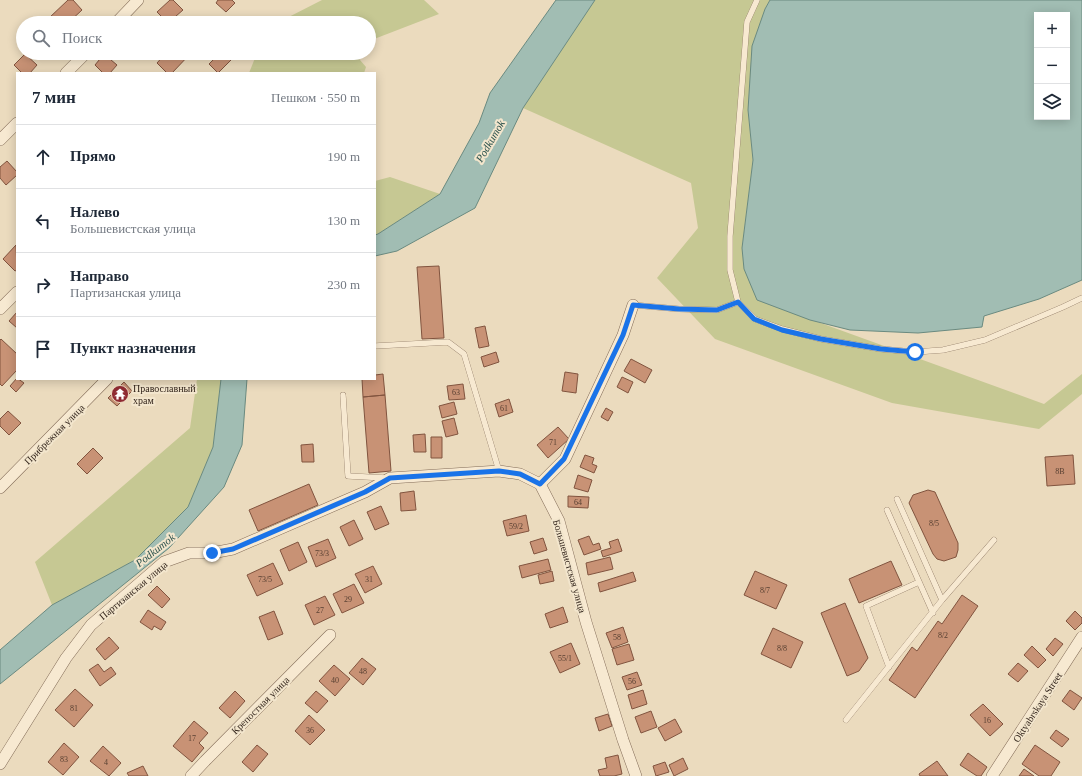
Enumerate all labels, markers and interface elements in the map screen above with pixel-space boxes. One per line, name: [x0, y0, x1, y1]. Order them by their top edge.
map controls: [1034, 12, 1070, 120]
button: +: [1034, 12, 1070, 48]
search box: [16, 16, 376, 60]
icon: search: [30, 27, 52, 49]
text: Поиск: [62, 30, 102, 46]
button: −: [1034, 48, 1070, 84]
button: layers: [1034, 84, 1070, 120]
text: 7 мин: [32, 88, 76, 107]
text: Пешком · 550 m: [271, 90, 360, 105]
water label: Podkumok: [473, 117, 507, 165]
icon: ahead: [32, 146, 54, 168]
text: Прямо: [70, 148, 116, 164]
text: 190 m: [327, 149, 360, 164]
text: Налево: [70, 204, 120, 220]
icon: left: [32, 210, 54, 232]
text: 130 m: [327, 213, 360, 228]
text: Большевистская улица: [70, 221, 196, 236]
text: Направо: [70, 268, 129, 284]
icon: right: [32, 274, 54, 296]
text: 230 m: [327, 277, 360, 292]
text: Партизанская улица: [70, 285, 181, 300]
icon: arrive: [32, 338, 54, 360]
text: Пункт назначения: [70, 340, 196, 356]
route start: [906, 343, 924, 361]
place label: Православный храм: [133, 383, 196, 406]
temple icon: Православный храм: [110, 384, 130, 404]
house number: 63: [452, 388, 460, 397]
street label: Прибрежная улица: [22, 402, 87, 467]
house number: 61: [500, 404, 508, 413]
house number: 71: [549, 438, 557, 447]
house number: 8В: [1055, 467, 1065, 476]
house number: 64: [574, 498, 582, 507]
street label: Большевистская улица: [551, 518, 588, 615]
house number: 8/5: [929, 519, 939, 528]
house number: 59/2: [509, 522, 523, 531]
water label: Podkumok: [132, 530, 178, 570]
route end: [203, 544, 221, 562]
house number: 73/3: [315, 549, 329, 558]
street label: Партизанская улица: [97, 558, 170, 622]
house number: 73/5: [258, 575, 272, 584]
house number: 31: [365, 575, 373, 584]
house number: 8/7: [760, 586, 770, 595]
house number: 29: [344, 595, 352, 604]
house number: 27: [316, 606, 324, 615]
house number: 8/2: [938, 631, 948, 640]
house number: 58: [613, 633, 621, 642]
house number: 8/8: [777, 644, 787, 653]
house number: 55/1: [558, 654, 572, 663]
house number: 48: [359, 667, 367, 676]
street label: Oktyabrskaya Street: [1011, 670, 1064, 744]
street label: Крепостная улица: [229, 674, 292, 737]
house number: 40: [331, 676, 339, 685]
house number: 56: [628, 677, 636, 686]
house number: 81: [70, 704, 78, 713]
house number: 16: [983, 716, 991, 725]
house number: 36: [306, 726, 314, 735]
house number: 17: [188, 734, 196, 743]
house number: 83: [60, 755, 68, 764]
house number: 4: [104, 758, 108, 767]

